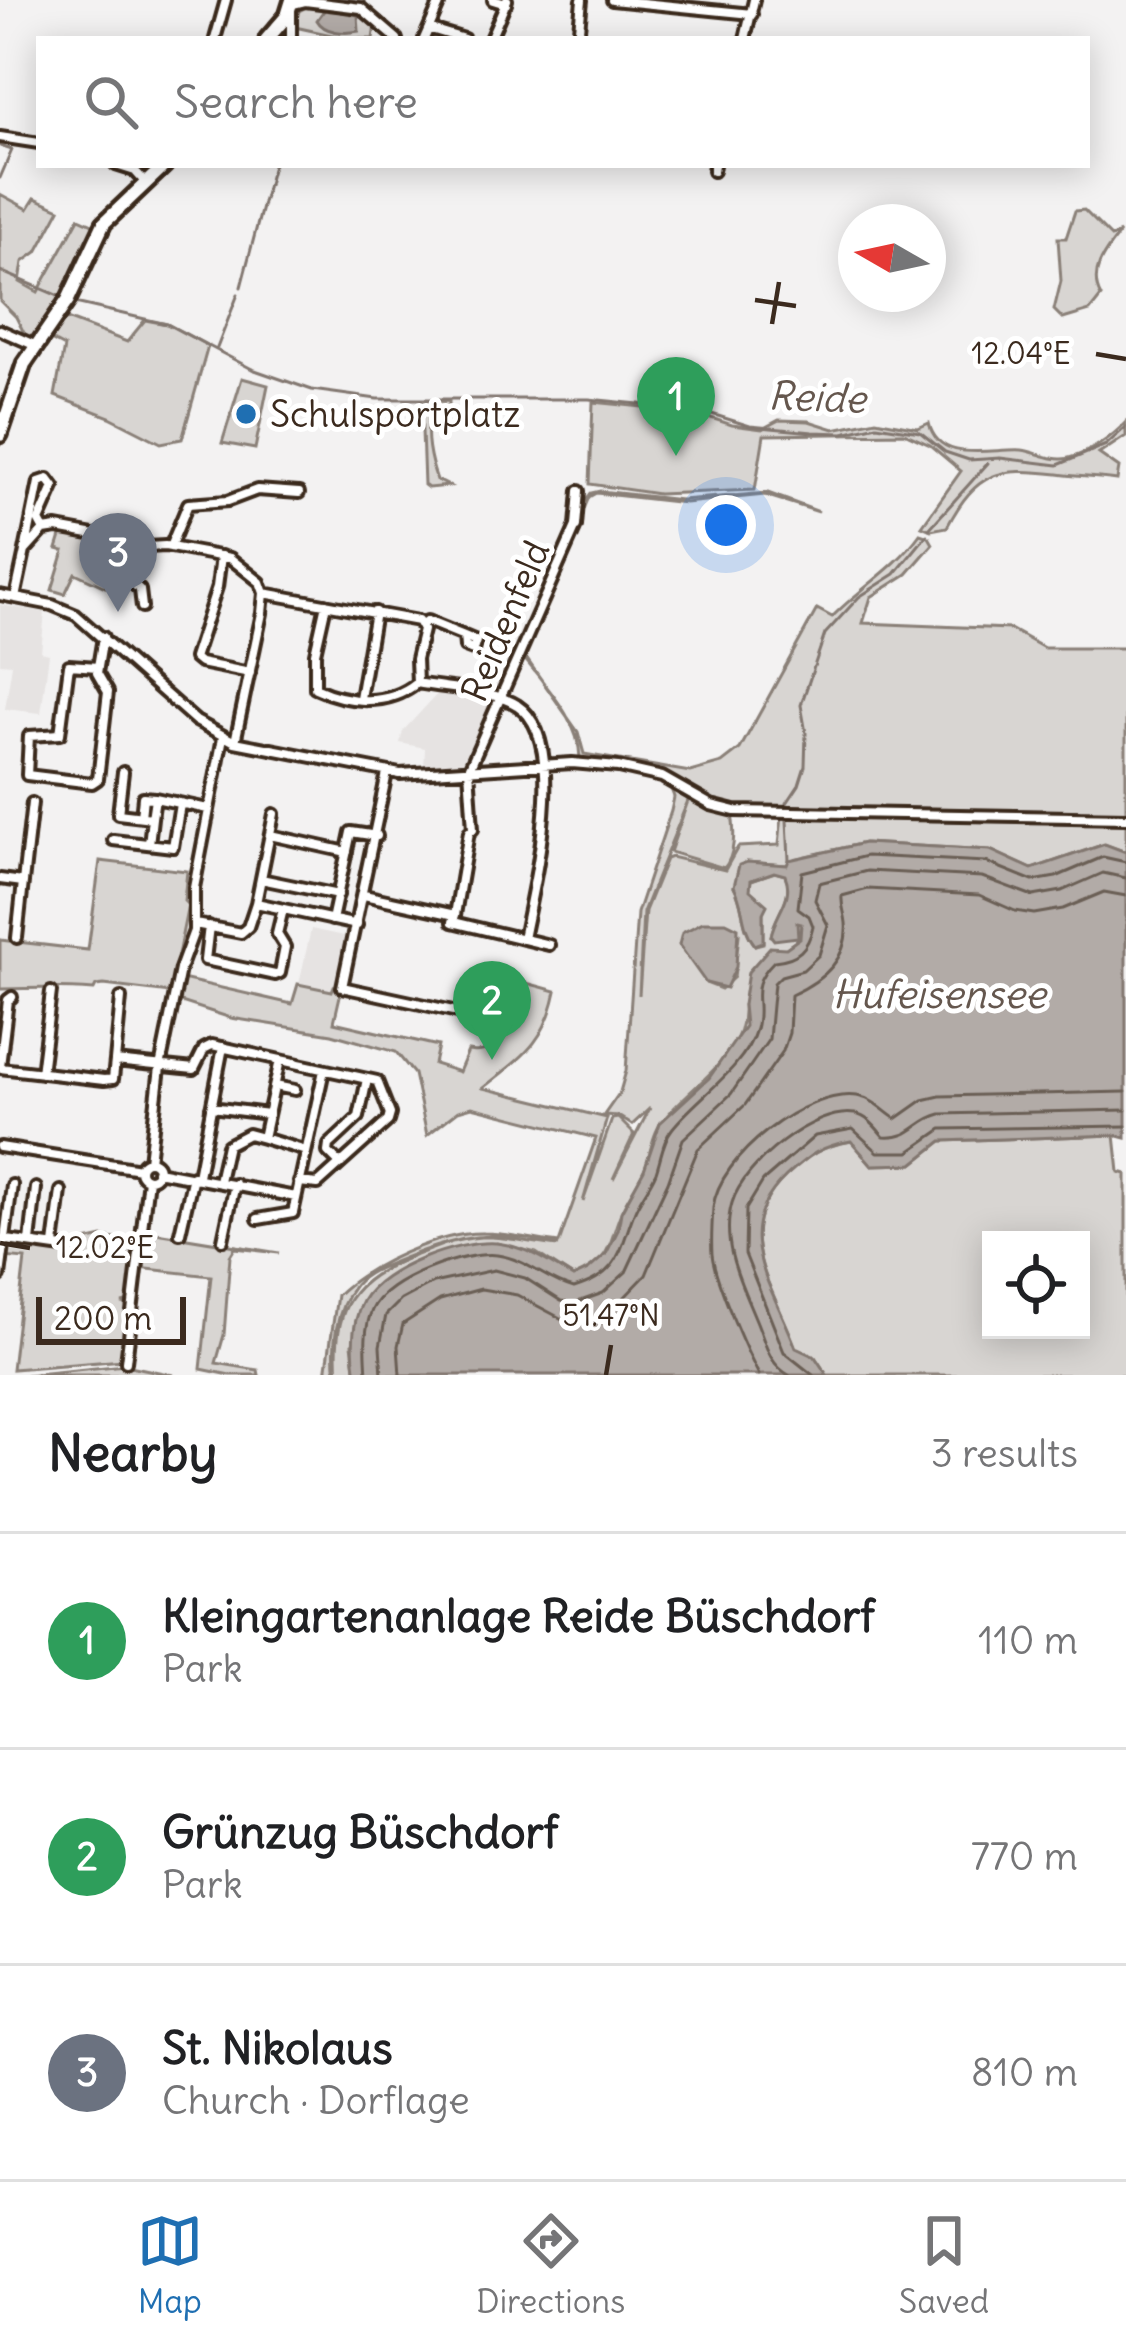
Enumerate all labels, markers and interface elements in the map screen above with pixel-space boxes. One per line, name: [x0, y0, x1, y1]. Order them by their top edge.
search box: [36, 36, 1090, 168]
icon: search: [78, 69, 144, 135]
text: Search here: [174, 74, 418, 130]
north arrow: [838, 204, 946, 312]
text: 12.04°E: [971, 334, 1071, 372]
pin: 1: [637, 357, 715, 456]
water label: Reide: [767, 371, 870, 424]
place label: Schulsportplatz: [270, 392, 520, 437]
marker: Schulsportplatz: [233, 401, 259, 427]
your location: [696, 495, 756, 555]
pin: 3: [79, 513, 157, 612]
street label: Reidenfeld: [452, 534, 559, 708]
pin: 2: [453, 961, 531, 1060]
water label: Hufeisensee: [832, 970, 1049, 1019]
text: 12.02°E: [56, 1228, 154, 1266]
map controls: [982, 1231, 1090, 1339]
button: locate: [982, 1231, 1090, 1339]
scale bar: [36, 1291, 186, 1344]
text: 51.47°N: [562, 1296, 660, 1334]
text: 200 m: [54, 1297, 152, 1339]
text: Nearby: [48, 1421, 217, 1485]
text: 3 results: [931, 1429, 1078, 1478]
text: Kleingartenanlage Reide Büschdorf: [162, 1588, 875, 1644]
text: 1: [79, 1616, 95, 1665]
text: 110 m: [978, 1616, 1078, 1665]
text: Park: [162, 1644, 243, 1693]
text: Grünzug Büschdorf: [162, 1804, 559, 1860]
text: 2: [76, 1832, 98, 1881]
text: 770 m: [971, 1832, 1078, 1881]
text: Park: [162, 1860, 243, 1909]
text: St. Nikolaus: [162, 2020, 393, 2076]
text: 3: [76, 2048, 98, 2097]
text: 810 m: [971, 2048, 1078, 2097]
text: Church · Dorflage: [162, 2076, 470, 2125]
tab: Map: [137, 2208, 203, 2322]
tab: Directions: [476, 2208, 625, 2322]
tab: Saved: [899, 2208, 989, 2322]

